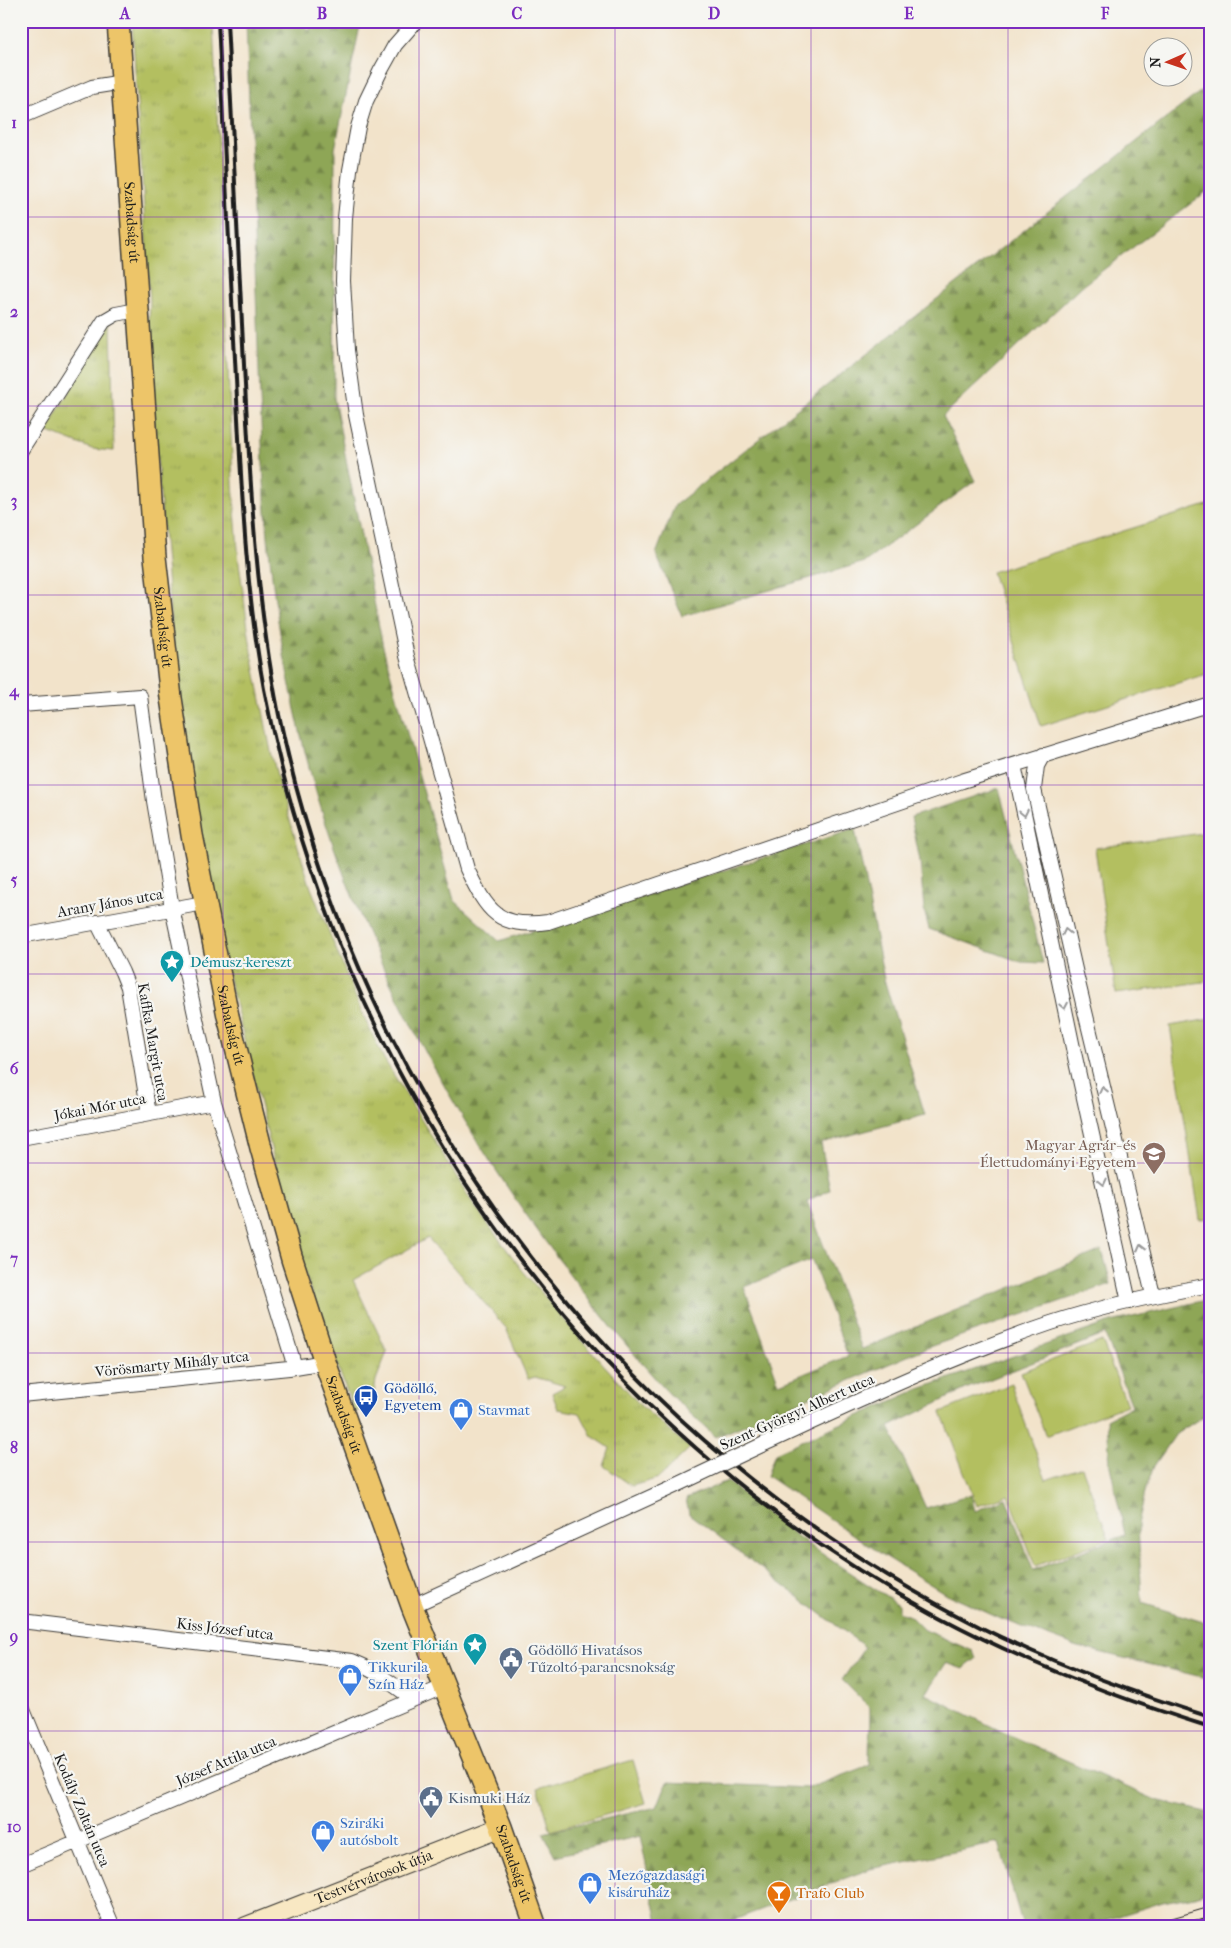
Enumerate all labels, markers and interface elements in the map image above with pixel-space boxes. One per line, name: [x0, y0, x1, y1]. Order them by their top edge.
text: A: [119, 4, 131, 23]
text: B: [317, 4, 327, 23]
text: C: [512, 4, 523, 23]
text: D: [708, 4, 720, 23]
text: E: [904, 4, 914, 23]
text: F: [1100, 4, 1110, 23]
north arrow: [1144, 38, 1194, 88]
text: N: [1147, 56, 1164, 68]
text: 1: [11, 113, 17, 132]
street label: Szabadság út: [120, 181, 144, 265]
text: 2: [10, 302, 18, 321]
text: 3: [11, 491, 17, 511]
street label: Szabadság út: [149, 586, 177, 670]
text: 4: [8, 681, 20, 701]
one-way arrow: [1018, 809, 1029, 818]
text: 5: [11, 870, 18, 889]
street label: Arany János utca: [55, 885, 165, 921]
one-way arrow: [1061, 928, 1072, 936]
place icon: Démusz-kereszt: [159, 949, 185, 983]
place label: Démusz-kereszt: [190, 953, 293, 971]
street label: Kaffka Margit utca: [134, 981, 172, 1104]
street label: Szabadság út: [213, 984, 249, 1068]
one-way arrow: [1059, 1002, 1069, 1011]
text: 6: [10, 1059, 19, 1078]
one-way arrow: [1099, 1087, 1109, 1095]
street label: Jókai Mór utca: [52, 1089, 148, 1125]
place label: Magyar Agrár- és Élettudományi Egyetem: [980, 1136, 1137, 1171]
school or university icon: Magyar Agrár- és Élettudományi Egyetem: [1141, 1141, 1167, 1175]
one-way arrow: [1097, 1178, 1108, 1187]
one-way arrow: [1136, 1244, 1147, 1253]
text: 7: [9, 1249, 18, 1268]
street label: Vörösmarty Mihály utca: [93, 1347, 251, 1381]
street label: Szent-Györgyi Albert utca: [717, 1369, 878, 1454]
street label: Szabadság út: [322, 1373, 366, 1457]
place label: Gödöllő, Egyetem: [384, 1379, 442, 1414]
bus stop icon: Gödöllő, Egyetem: [353, 1384, 379, 1418]
shop icon: Stavmat: [448, 1397, 474, 1431]
place label: Stavmat: [478, 1401, 531, 1419]
text: 8: [10, 1438, 18, 1457]
street label: Kiss József utca: [175, 1614, 276, 1644]
text: 9: [9, 1627, 18, 1647]
place icon: Szent Flórián: [462, 1632, 488, 1666]
place label: Szent Flórián: [373, 1636, 458, 1654]
place label: Gödöllő Hivatásos Tűzoltó-parancsnokság: [528, 1641, 676, 1676]
public building icon: Gödöllő Hivatásos Tűzoltó-parancsnokság: [498, 1646, 524, 1680]
place label: Tikkurila Szín Ház: [368, 1658, 429, 1693]
shop icon: Tikkurila Szín Ház: [337, 1663, 363, 1697]
street label: József Attila utca: [172, 1731, 280, 1791]
street label: Kodály Zoltán utca: [50, 1750, 114, 1870]
public building icon: Kismuki Ház: [418, 1785, 444, 1819]
place label: Kismuki Ház: [448, 1789, 531, 1807]
place label: Sziráki autósbolt: [340, 1814, 399, 1849]
text: 10: [7, 1817, 21, 1836]
shop icon: Sziráki autósbolt: [310, 1819, 336, 1853]
street label: Szabadság út: [492, 1822, 536, 1906]
street label: Testvérvárosok útja: [312, 1845, 436, 1908]
place label: Mezőgazdasági kisáruház: [608, 1866, 705, 1901]
shop icon: Mezőgazdasági kisáruház: [577, 1871, 603, 1905]
bar icon: Trafo Club: [766, 1880, 792, 1914]
place label: Trafo Club: [796, 1884, 864, 1902]

